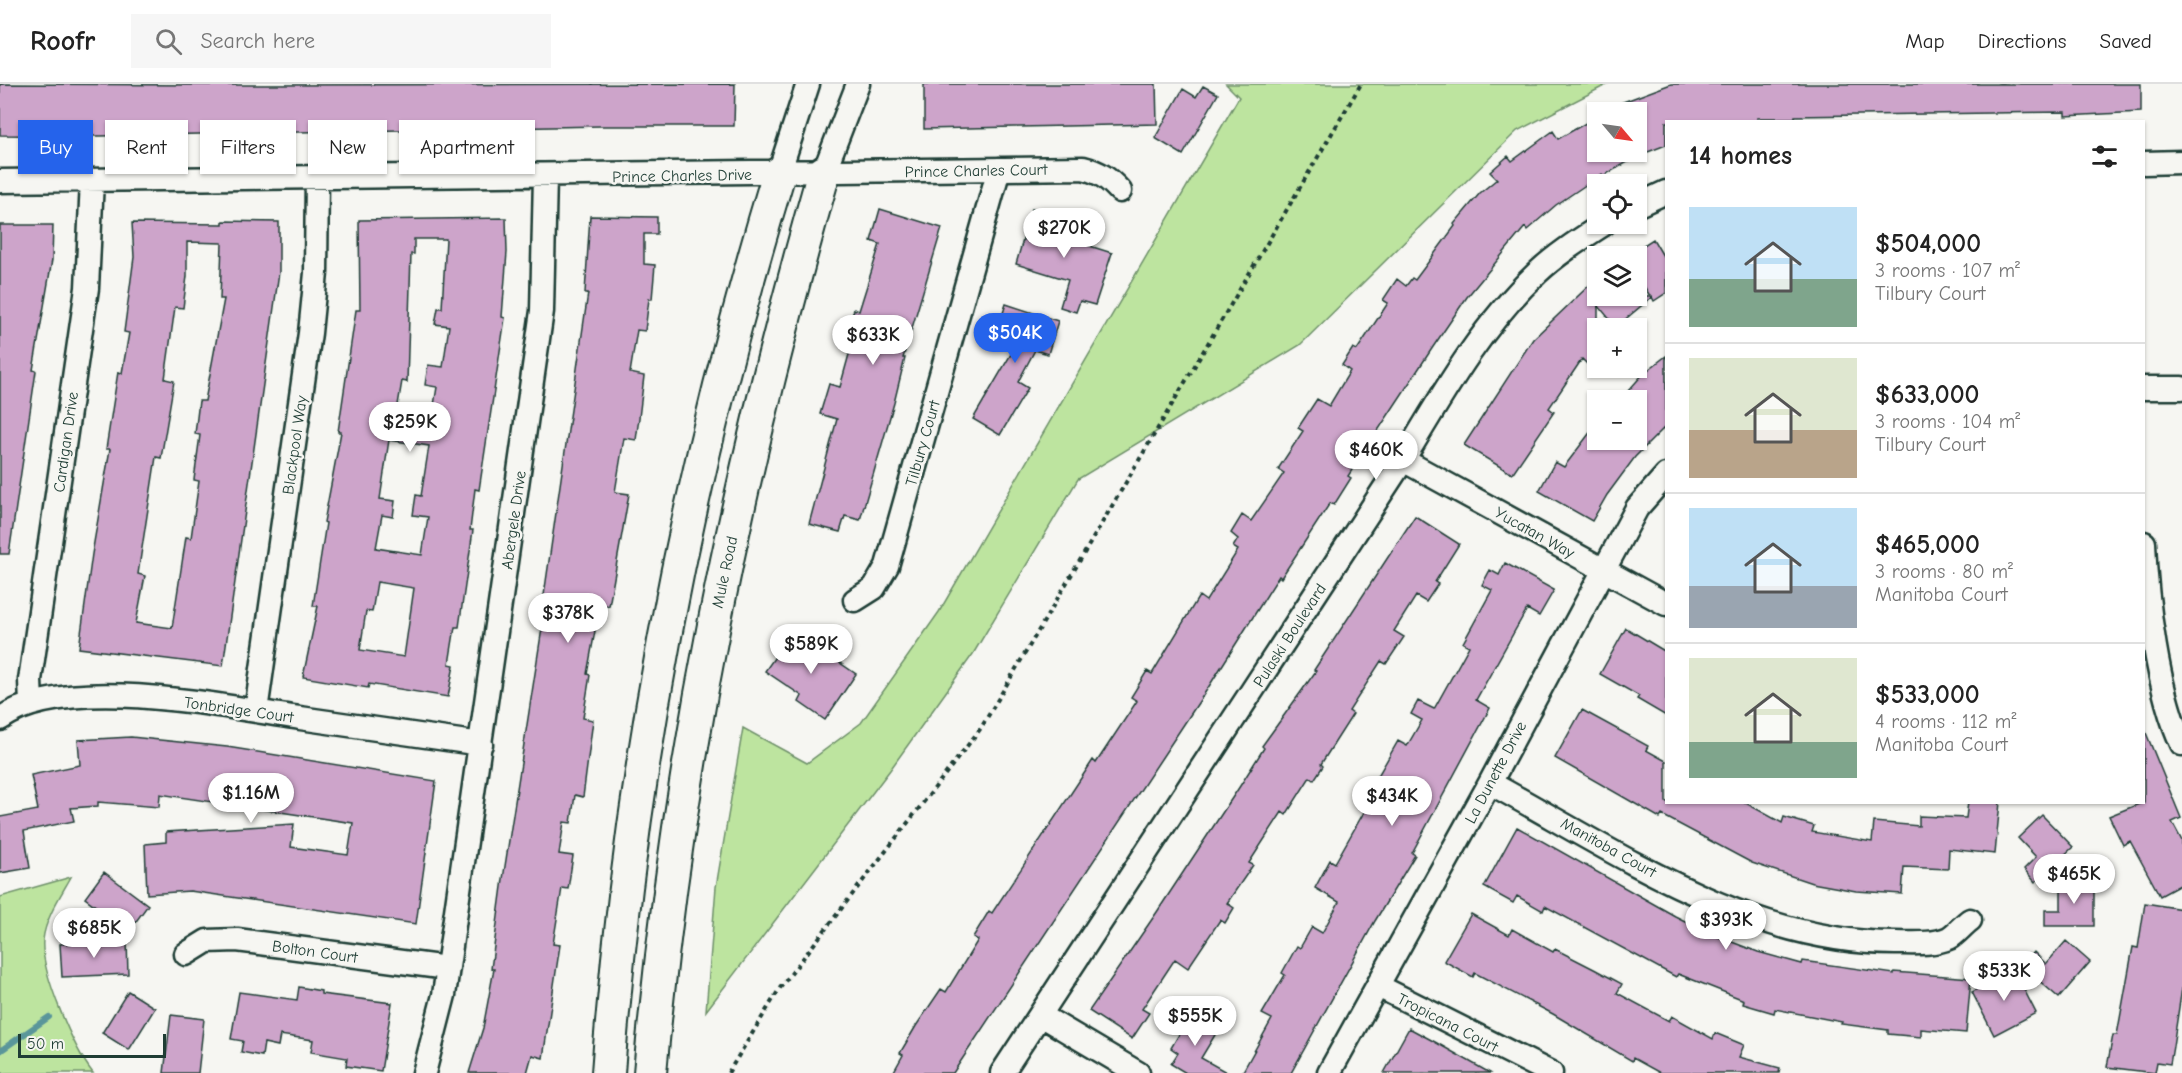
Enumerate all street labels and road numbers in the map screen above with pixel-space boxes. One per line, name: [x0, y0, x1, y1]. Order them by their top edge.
street label: Prince Charles Court: [904, 161, 1048, 181]
street label: Prince Charles Drive: [612, 166, 752, 186]
street label: Cardigan Drive: [50, 391, 82, 494]
street label: Blackpool Way: [279, 394, 311, 496]
street label: Tilbury Court: [902, 398, 944, 488]
street label: Abergele Drive: [498, 470, 530, 571]
street label: Yucatan Way: [1491, 504, 1578, 563]
street label: Mule Road: [709, 535, 741, 610]
street label: Pulaski Boulevard: [1250, 581, 1330, 690]
street label: Tonbridge Court: [183, 693, 295, 727]
street label: La Dunette Drive: [1461, 718, 1530, 827]
street label: Manitoba Court: [1558, 814, 1660, 882]
street label: Bolton Court: [271, 937, 359, 967]
street label: Tropicana Court: [1394, 990, 1501, 1056]

